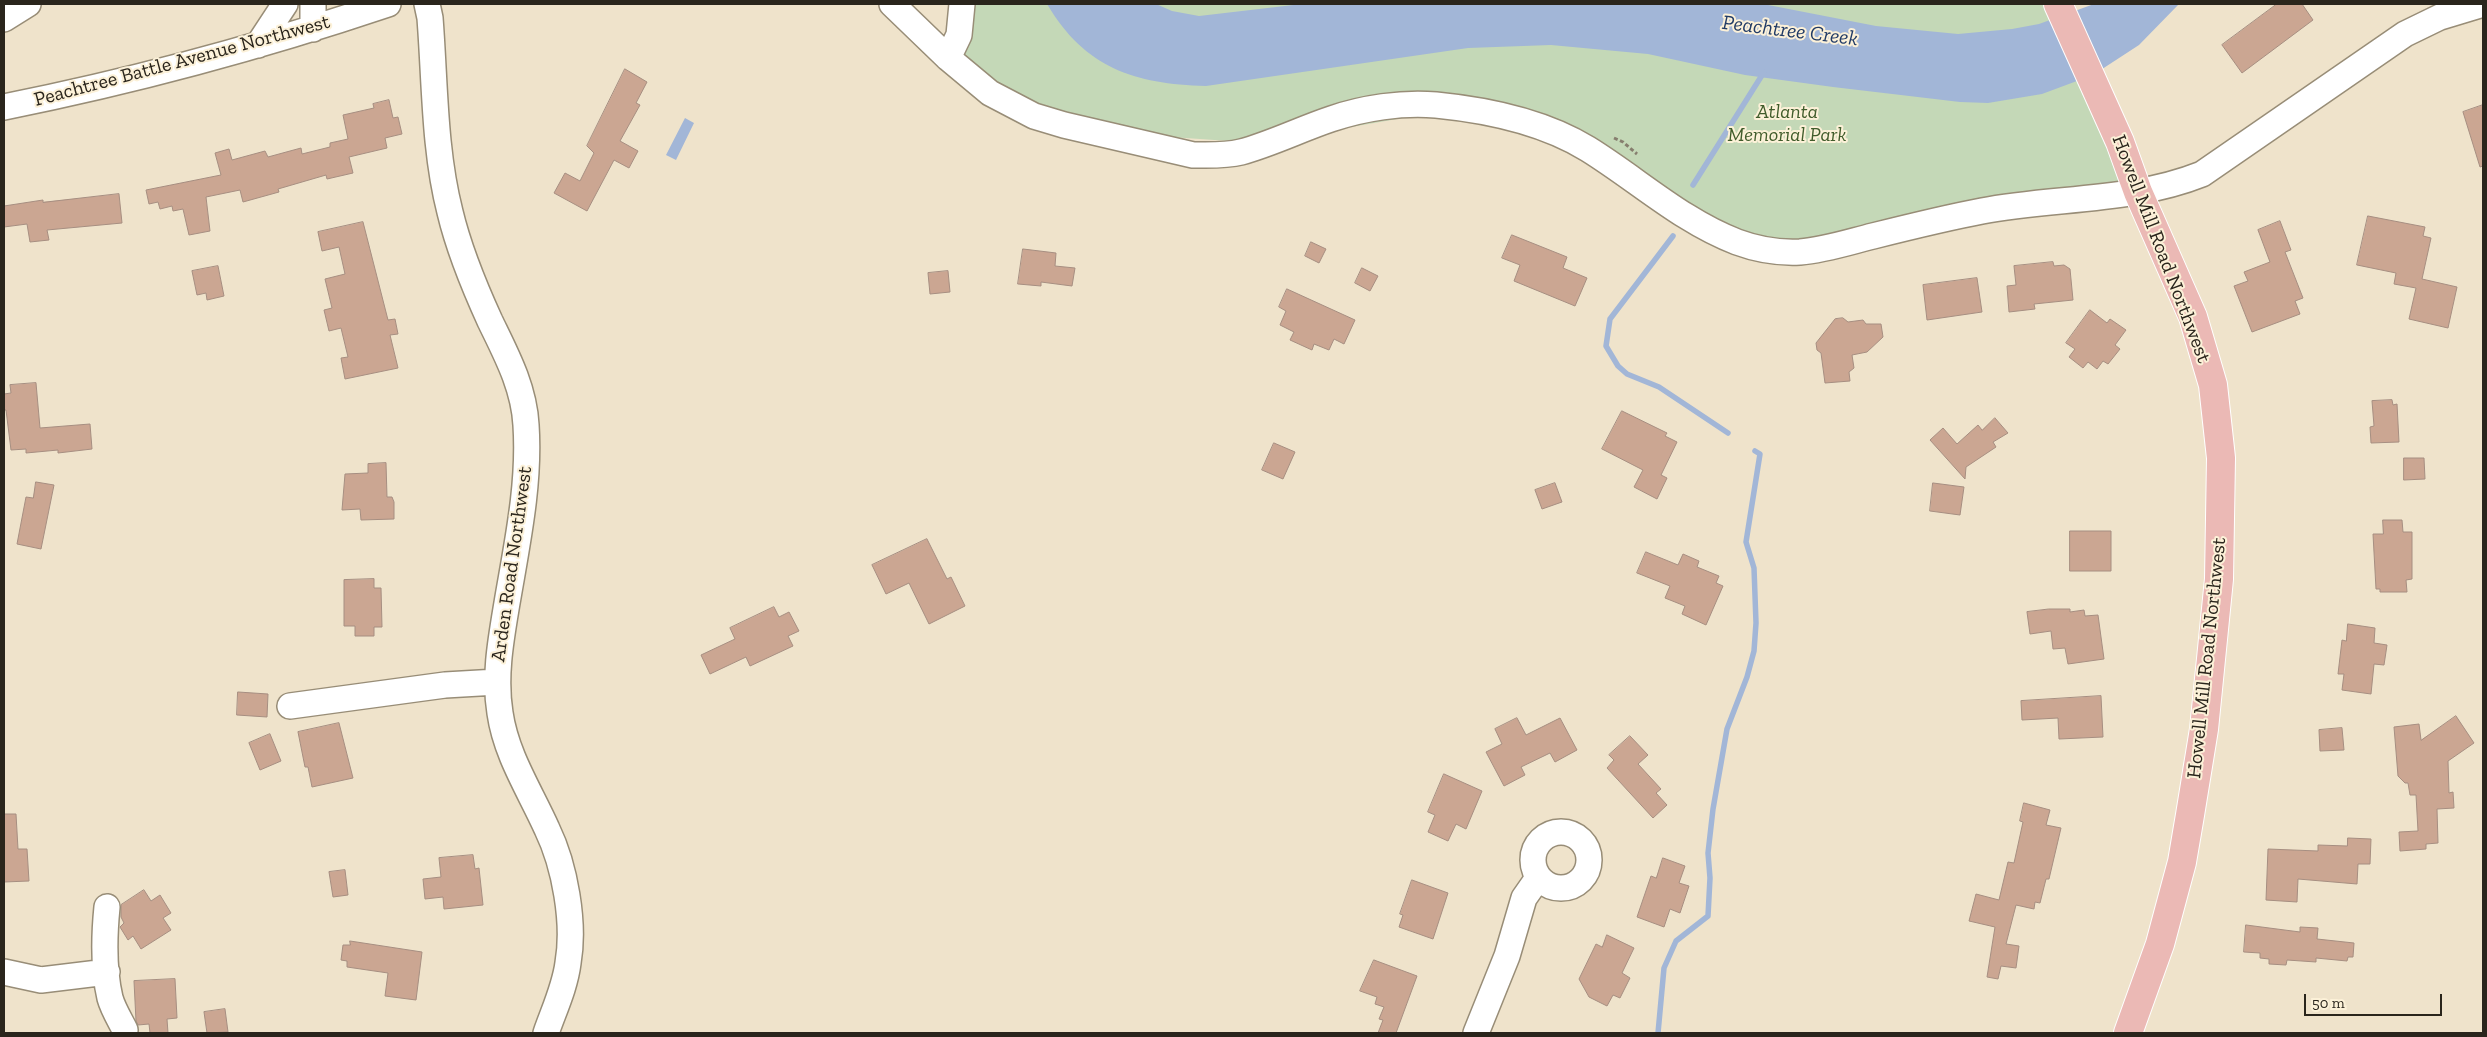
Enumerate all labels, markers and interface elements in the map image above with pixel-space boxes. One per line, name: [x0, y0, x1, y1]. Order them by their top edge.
street label: Peachtree Battle Avenue Northwest: [31, 10, 333, 112]
water label: Peachtree Creek: [1721, 10, 1859, 52]
park label: Atlanta Memorial Park: [1728, 100, 1846, 147]
street label: Howell Mill Road Northwest: [2106, 132, 2216, 366]
street label: Arden Road Northwest: [486, 465, 538, 663]
street label: Howell Mill Road Northwest: [2182, 536, 2232, 780]
scale bar: [2307, 984, 2444, 1016]
text: 50 m: [2312, 994, 2345, 1012]

